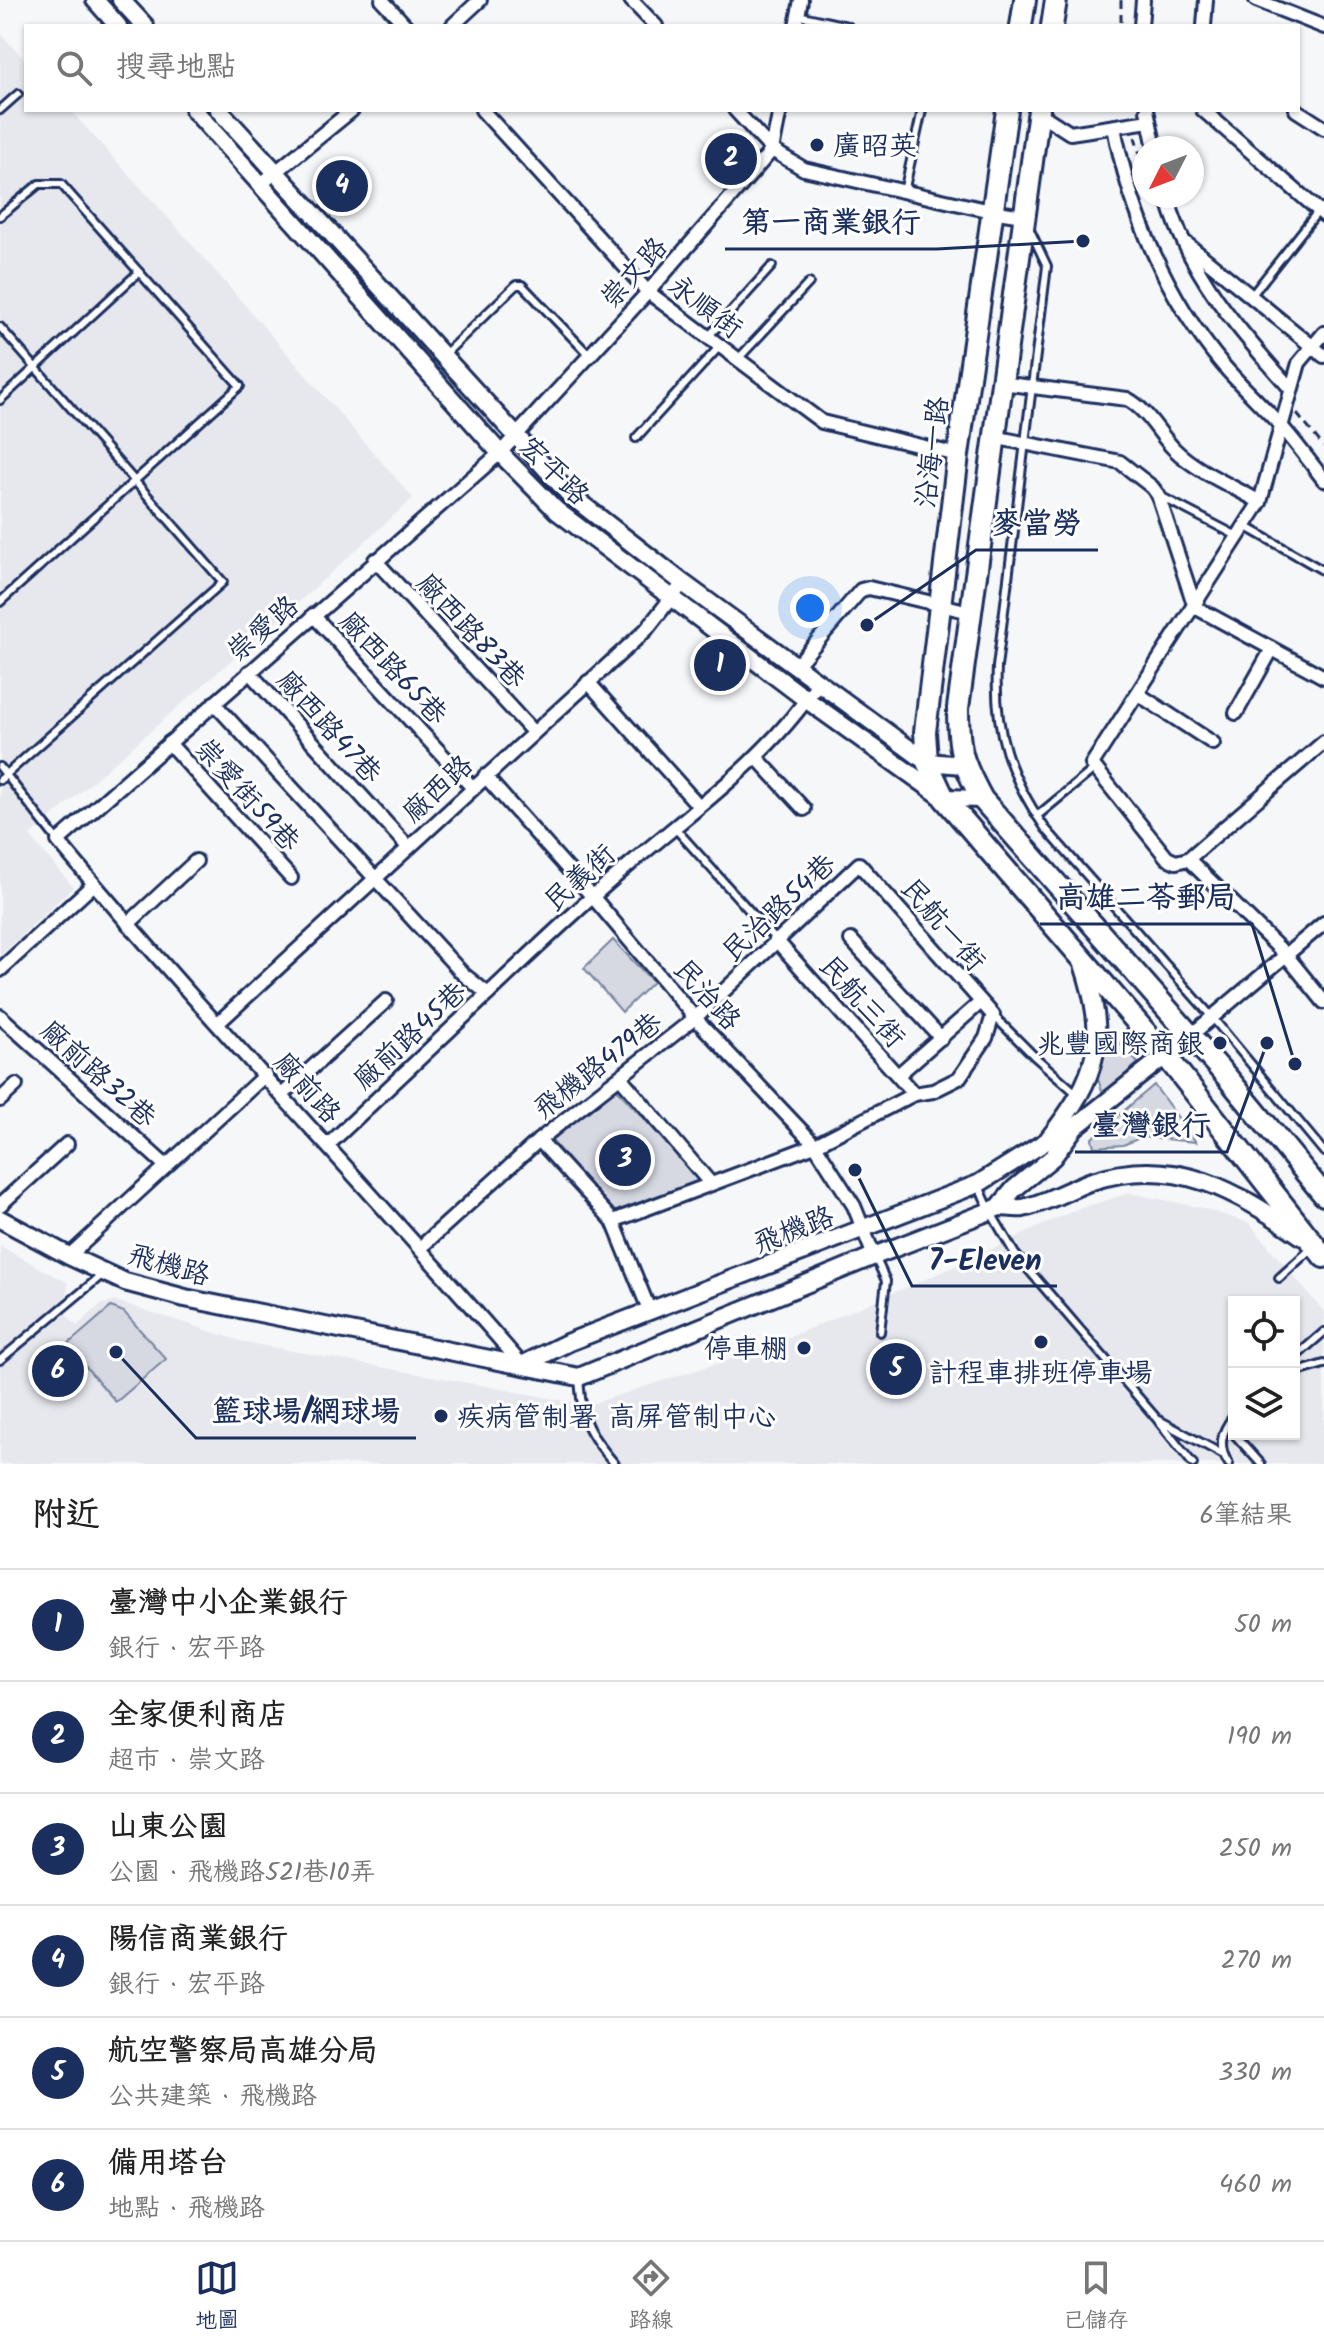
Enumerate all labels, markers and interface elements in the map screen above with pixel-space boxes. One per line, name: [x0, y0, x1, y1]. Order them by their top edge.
search box: [24, 24, 1300, 112]
text: 搜尋地點: [116, 44, 236, 92]
icon: search: [52, 46, 96, 90]
place label: 廣昭英: [833, 125, 917, 170]
pin: 2: [705, 129, 757, 189]
marker: 廣昭英: [808, 136, 826, 154]
north arrow: [1132, 136, 1204, 208]
pin: 4: [316, 156, 368, 216]
callout: 第一商業銀行: [725, 195, 937, 249]
text: 第一商業銀行: [741, 200, 921, 248]
street label: 崇文路: [590, 227, 680, 320]
street label: 永順街: [657, 265, 752, 351]
street label: 沿海一路: [904, 394, 963, 511]
street label: 宏平路: [507, 426, 599, 517]
callout: 麥當勞: [976, 496, 1098, 550]
text: 麥當勞: [992, 501, 1082, 549]
street label: 廠西路83巷: [404, 563, 537, 701]
street label: 崇愛路: [217, 585, 310, 674]
your location: [790, 588, 830, 628]
street label: 廠西路65巷: [327, 601, 458, 737]
pin: 1: [694, 635, 746, 695]
street label: 廠西路47巷: [264, 660, 392, 796]
street label: 崇愛街59巷: [182, 728, 311, 864]
street label: 廠西路: [393, 745, 485, 835]
street label: 民義街: [534, 834, 627, 924]
street label: 民治路54巷: [712, 843, 848, 974]
street label: 民航一街: [888, 869, 996, 983]
callout: 高雄二苓郵局: [1040, 870, 1252, 924]
text: 高雄二苓郵局: [1056, 875, 1236, 923]
street label: 民航三街: [807, 946, 915, 1059]
street label: 民治路: [661, 949, 751, 1042]
street label: 廠前路45巷: [343, 971, 479, 1102]
street label: 飛機路479巷: [524, 1001, 674, 1132]
street label: 廠前路32巷: [29, 1010, 167, 1141]
place label: 兆豐國際商銀: [1036, 1023, 1204, 1068]
marker: 兆豐國際商銀: [1211, 1034, 1229, 1052]
street label: 廠前路: [261, 1042, 351, 1135]
callout: 臺灣銀行: [1075, 1098, 1227, 1152]
text: 臺灣銀行: [1091, 1103, 1211, 1151]
pin: 3: [599, 1130, 651, 1190]
street label: 飛機路: [747, 1195, 841, 1267]
callout: 7-Eleven: [912, 1232, 1057, 1286]
street label: 飛機路: [122, 1233, 215, 1300]
text: 7-Eleven: [928, 1238, 1042, 1286]
map controls: [1228, 1296, 1300, 1440]
button: locate: [1228, 1296, 1300, 1368]
place label: 停車棚: [704, 1328, 788, 1373]
marker: 計程車排班停車場: [1032, 1333, 1050, 1351]
marker: 停車棚: [795, 1339, 813, 1357]
pin: 5: [870, 1339, 922, 1399]
pin: 6: [32, 1341, 84, 1401]
place label: 計程車排班停車場: [929, 1352, 1153, 1397]
button: layers: [1228, 1368, 1300, 1440]
callout: 籃球場/網球場: [196, 1384, 416, 1438]
text: 籃球場/網球場: [212, 1389, 400, 1437]
place label: 疾病管制署 高屏管制中心: [457, 1396, 776, 1441]
marker: 疾病管制署 高屏管制中心: [432, 1407, 450, 1425]
text: 附近: [32, 1489, 100, 1543]
text: 6筆結果: [1200, 1495, 1292, 1537]
text: 臺灣中小企業銀行: [108, 1580, 348, 1628]
text: 1: [54, 1604, 62, 1646]
text: 50 m: [1234, 1604, 1292, 1646]
text: 銀行 · 宏平路: [108, 1628, 265, 1670]
text: 全家便利商店: [108, 1692, 288, 1740]
text: 2: [50, 1716, 66, 1758]
text: 190 m: [1227, 1716, 1292, 1758]
text: 超市 · 崇文路: [108, 1740, 265, 1782]
text: 山東公園: [108, 1804, 228, 1852]
text: 3: [51, 1828, 65, 1870]
text: 250 m: [1219, 1828, 1292, 1870]
text: 公園 · 飛機路521巷10弄: [108, 1852, 375, 1894]
text: 陽信商業銀行: [108, 1916, 288, 1964]
text: 4: [51, 1940, 65, 1982]
text: 270 m: [1221, 1940, 1292, 1982]
text: 銀行 · 宏平路: [108, 1964, 265, 2006]
text: 航空警察局高雄分局: [108, 2028, 378, 2076]
text: 5: [51, 2052, 65, 2094]
text: 330 m: [1218, 2052, 1292, 2094]
text: 公共建築 · 飛機路: [108, 2076, 317, 2118]
text: 備用塔台: [108, 2140, 228, 2188]
text: 6: [51, 2164, 65, 2206]
text: 460 m: [1219, 2164, 1292, 2206]
text: 地點 · 飛機路: [108, 2188, 265, 2230]
tab: 地圖: [195, 2256, 239, 2339]
tab: 路線: [629, 2256, 673, 2339]
tab: 已儲存: [1063, 2256, 1129, 2339]

